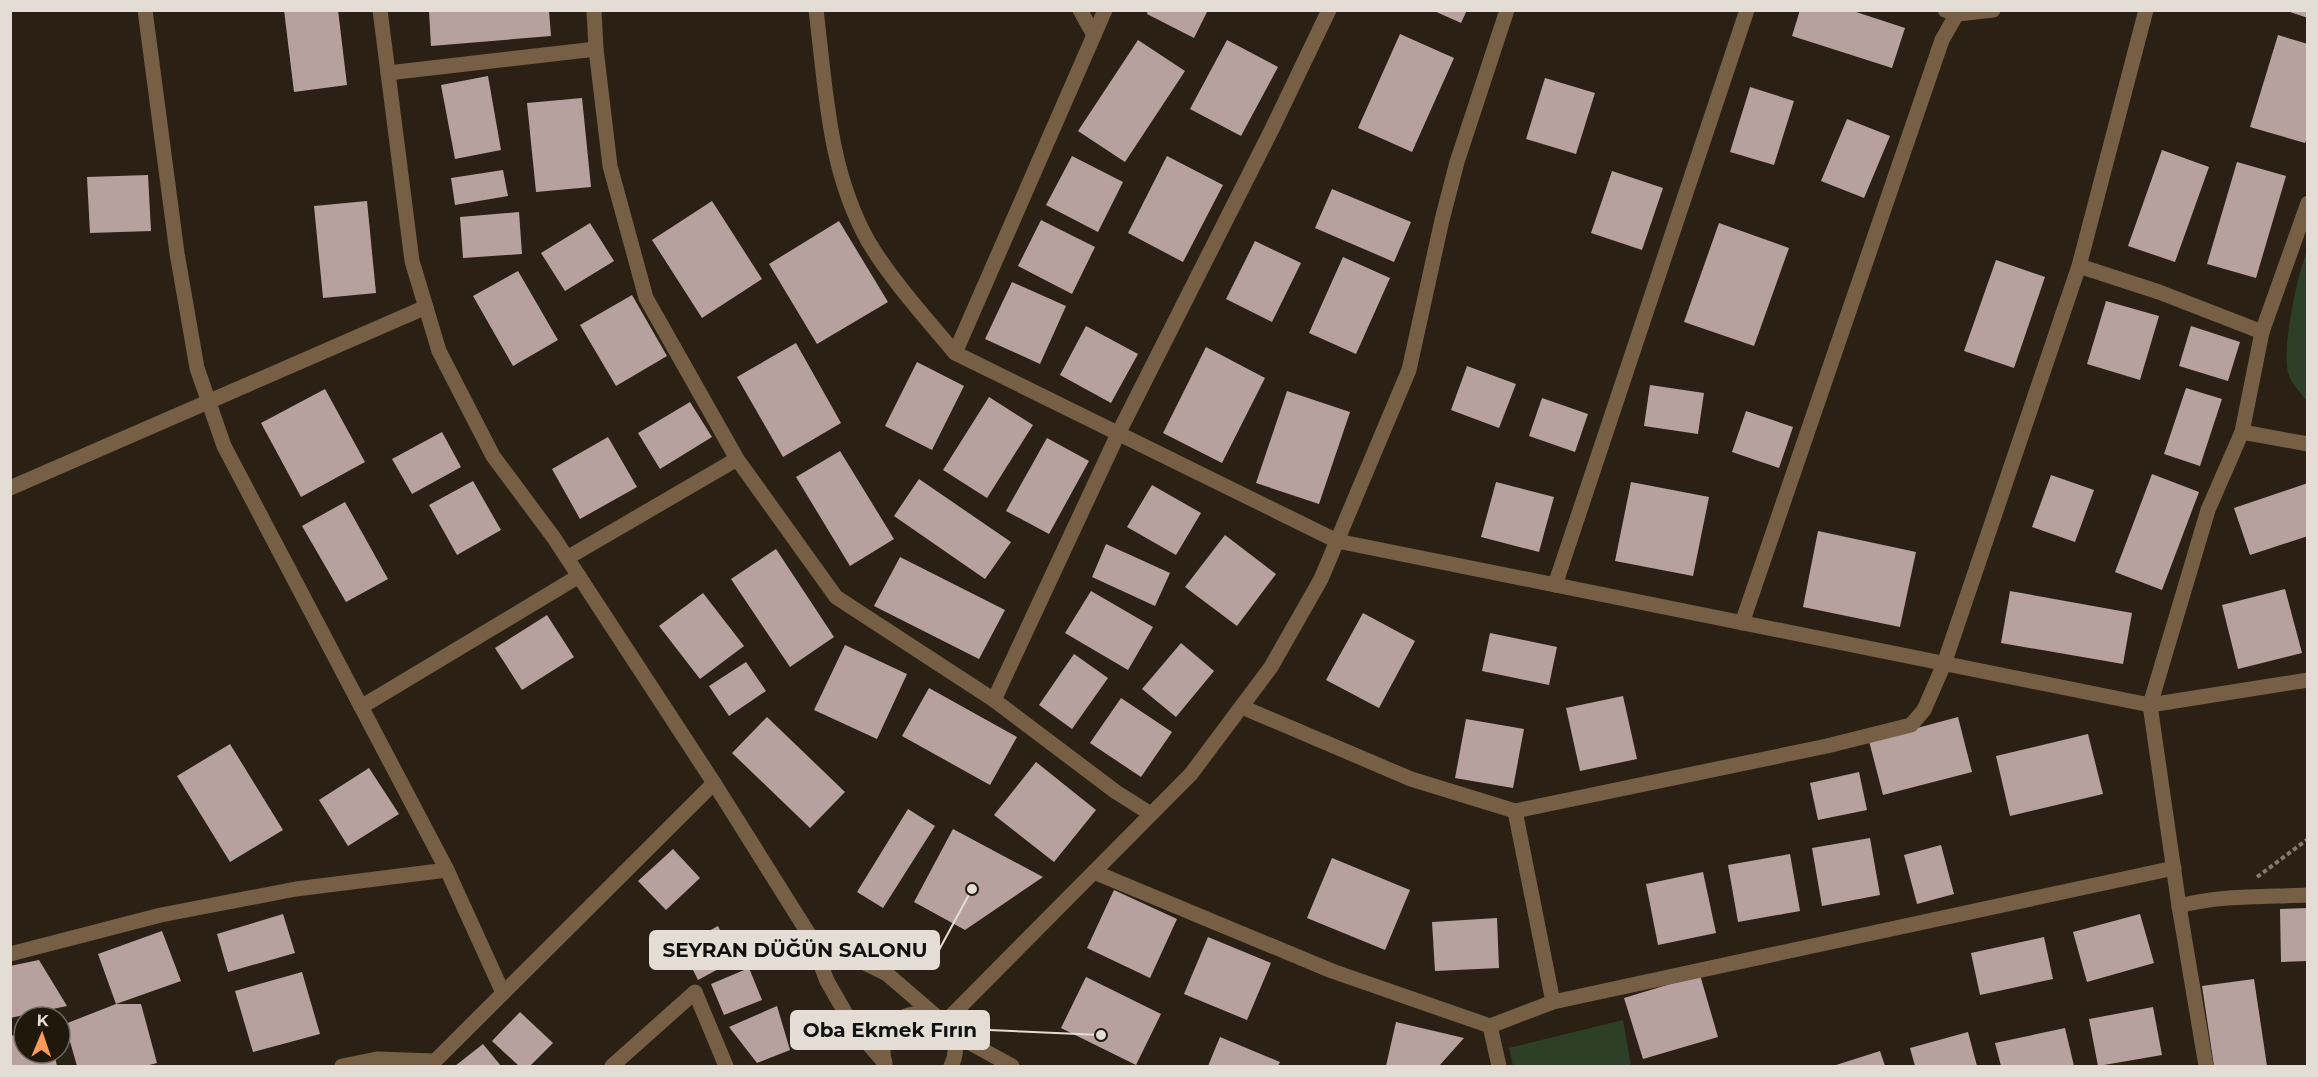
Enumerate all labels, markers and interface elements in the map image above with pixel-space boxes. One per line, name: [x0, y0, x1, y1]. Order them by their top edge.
callout: SEYRAN DÜĞÜN SALONU: [650, 931, 939, 969]
text: SEYRAN DÜĞÜN SALONU: [662, 938, 928, 962]
north arrow: [12, 1005, 72, 1065]
text: K: [36, 1011, 50, 1030]
callout: Oba Ekmek Fırın: [791, 1011, 989, 1049]
text: Oba Ekmek Fırın: [803, 1018, 977, 1042]

